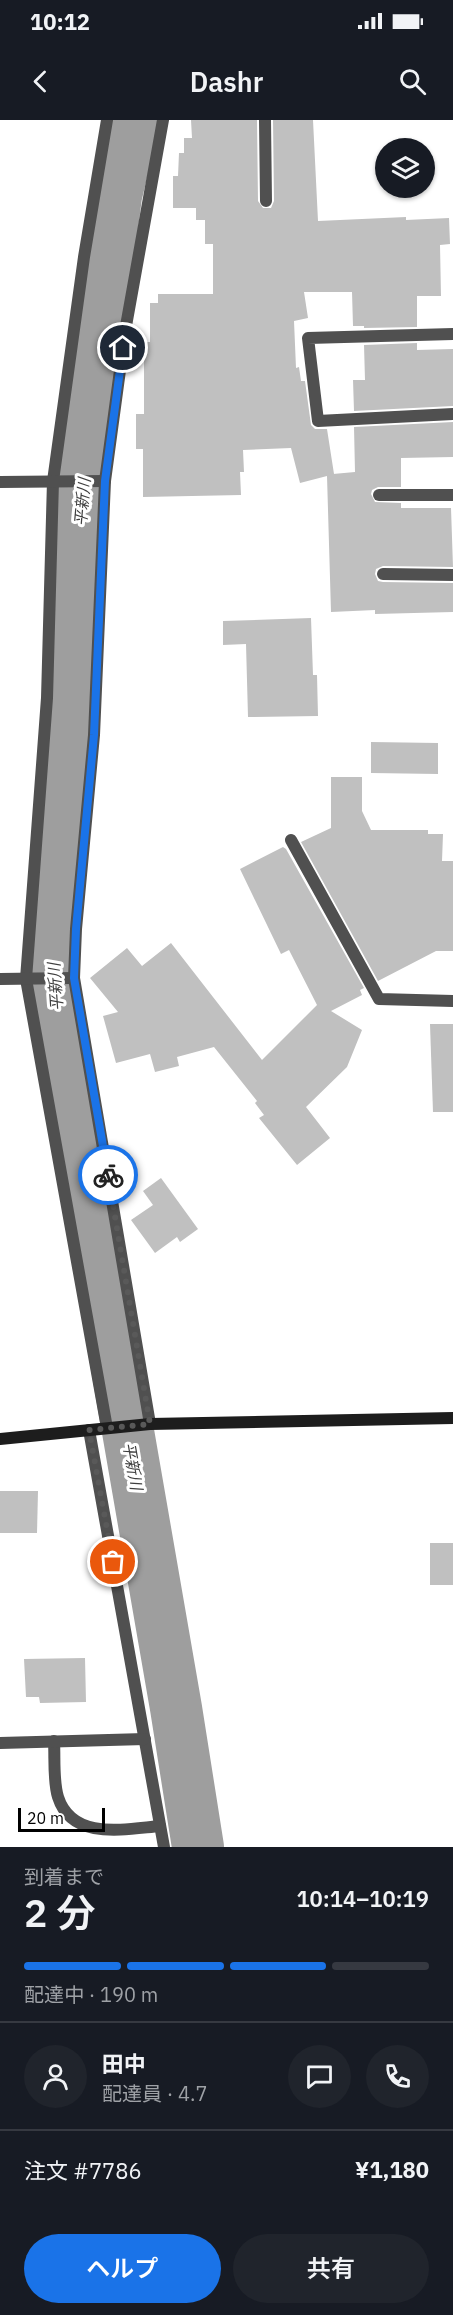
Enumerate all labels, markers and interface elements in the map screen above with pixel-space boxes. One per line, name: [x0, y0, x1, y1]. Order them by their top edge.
text: 10:12: [30, 7, 90, 36]
text: Dashr: [190, 64, 263, 99]
icon: back: [24, 65, 57, 98]
icon: search: [396, 65, 429, 98]
map controls: [375, 138, 435, 198]
button: layers: [375, 138, 435, 198]
pin: [97, 322, 148, 373]
icon: home: [106, 331, 139, 364]
water label: 平新川: [70, 475, 94, 527]
water label: 平新川: [43, 960, 67, 1012]
courier: [78, 1145, 138, 1205]
icon: bike: [92, 1159, 125, 1192]
water label: 平新川: [119, 1441, 147, 1493]
pin: [87, 1536, 138, 1587]
icon: bag: [96, 1545, 129, 1578]
scale bar: [18, 1805, 105, 1832]
text: 20 m: [27, 1808, 64, 1828]
text: 到着まで: [24, 1863, 104, 1890]
text: 10:14–10:19: [296, 1884, 429, 1913]
text: 2 分: [24, 1887, 96, 1938]
text: 配達中 · 190 m: [24, 1981, 158, 2008]
button: person: [24, 2045, 87, 2108]
button: chat: [288, 2045, 351, 2108]
button: phone: [366, 2045, 429, 2108]
text: 田中: [102, 2049, 146, 2078]
text: 配達員 · 4.7: [102, 2080, 207, 2107]
text: ¥1,180: [355, 2155, 429, 2184]
text: 注文 #7786: [24, 2156, 142, 2185]
button: ヘルプ: [24, 2234, 221, 2303]
button: 共有: [233, 2234, 429, 2303]

